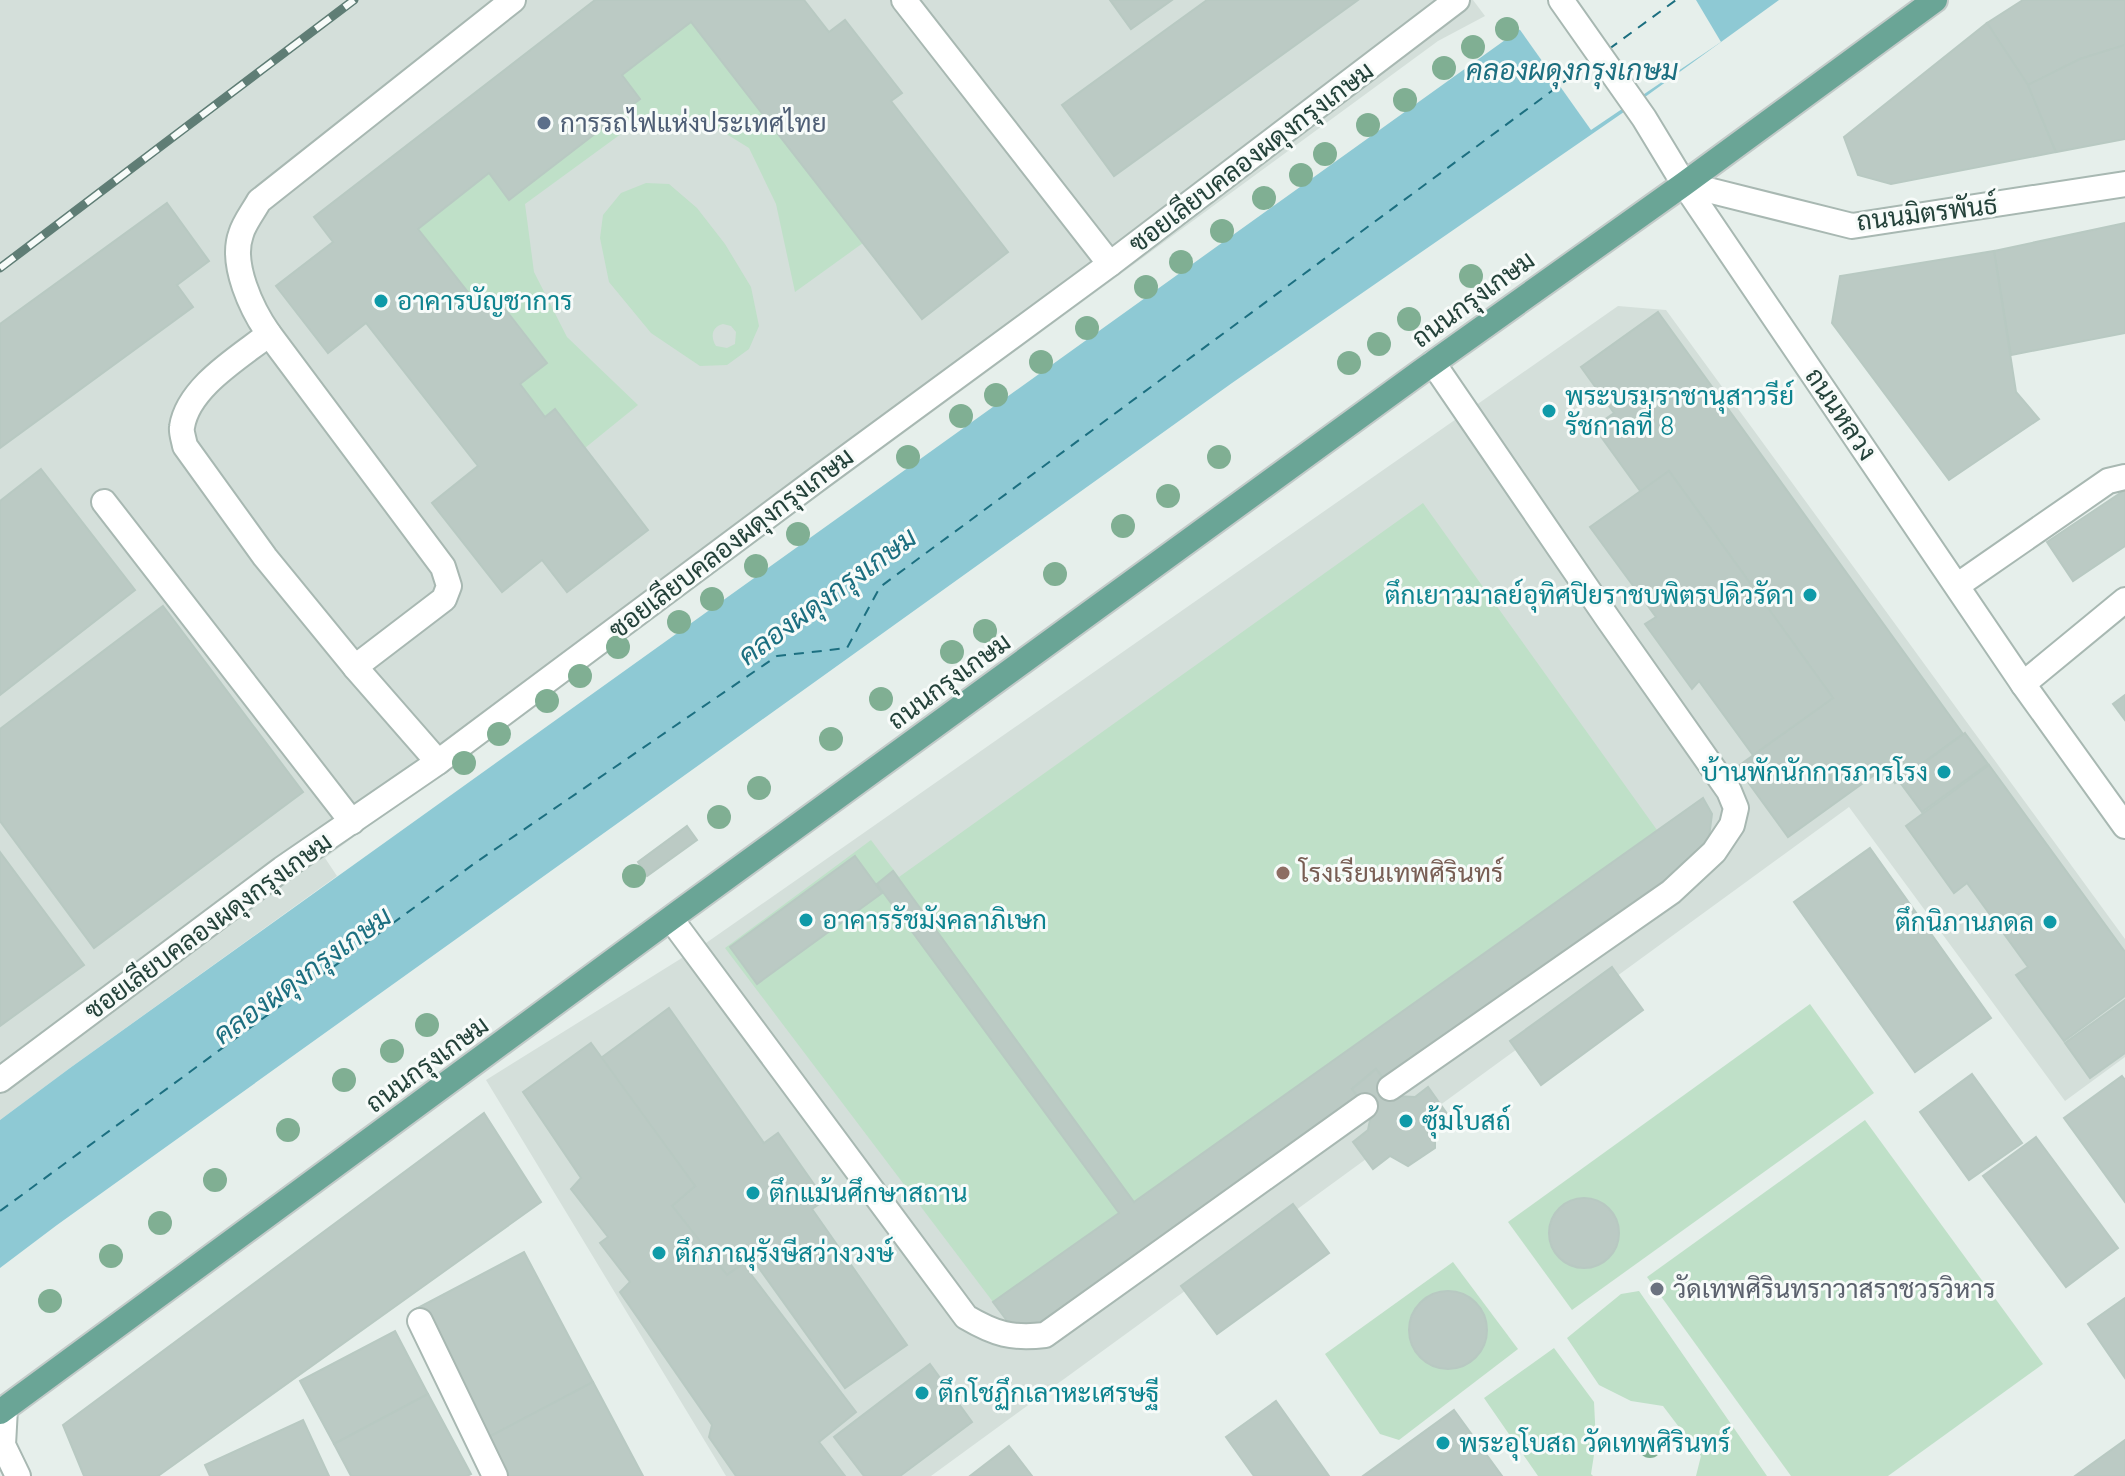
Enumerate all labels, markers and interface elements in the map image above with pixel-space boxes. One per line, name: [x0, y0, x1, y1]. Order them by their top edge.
water label: คลองผดุงกรุงเกษม: [1466, 52, 1678, 90]
street label: ซอยเลียบคลองผดุงกรุงเกษม: [1122, 54, 1381, 261]
place label: การรถไฟแห่งประเทศไทย: [560, 106, 827, 139]
marker: การรถไฟแห่งประเทศไทย: [535, 114, 553, 132]
street label: ถนนมิตรพันธ์: [1854, 187, 1999, 238]
street label: ถนนกรุงเกษม: [1405, 243, 1542, 356]
place label: อาคารบัญชาการ: [397, 284, 573, 317]
marker: อาคารบัญชาการ: [372, 292, 390, 310]
street label: ถนนหลวง: [1798, 361, 1884, 466]
place label: พระบรมราชานุสาวรีย์ รัชกาลที่ 8: [1565, 379, 1794, 442]
marker: พระบรมราชานุสาวรีย์ รัชกาลที่ 8: [1540, 402, 1558, 420]
street label: ซอยเลียบคลองผดุงกรุงเกษม: [603, 441, 859, 645]
water label: คลองผดุงกรุงเกษม: [731, 520, 923, 672]
place label: ตึกเยาวมาลย์อุทิศปิยราชบพิตรปดิวรัดา: [1385, 578, 1794, 613]
marker: ตึกเยาวมาลย์อุทิศปิยราชบพิตรปดิวรัดา: [1801, 586, 1819, 604]
street label: ถนนกรุงเกษม: [881, 625, 1018, 738]
place label: บ้านพักนักการภารโรง: [1701, 755, 1928, 788]
marker: บ้านพักนักการภารโรง: [1935, 763, 1953, 781]
street label: ซอยเลียบคลองผดุงกรุงเกษม: [78, 826, 338, 1026]
place label: โรงเรียนเทพศิรินทร์: [1297, 856, 1504, 889]
marker: โรงเรียนเทพศิรินทร์: [1274, 864, 1292, 882]
water label: คลองผดุงกรุงเกษม: [206, 899, 398, 1051]
place label: อาคารรัชมังคลาภิเษก: [822, 903, 1047, 936]
place label: ตึกนิภานภดล: [1895, 905, 2034, 938]
marker: อาคารรัชมังคลาภิเษก: [797, 911, 815, 929]
marker: ตึกนิภานภดล: [2041, 913, 2059, 931]
street label: ถนนกรุงเกษม: [359, 1008, 496, 1121]
place label: ซุ้มโบสถ์: [1422, 1104, 1511, 1139]
marker: ซุ้มโบสถ์: [1397, 1112, 1415, 1130]
place label: ตึกแม้นศึกษาสถาน: [769, 1176, 968, 1209]
marker: ตึกแม้นศึกษาสถาน: [744, 1184, 762, 1202]
place label: ตึกภาณุรังษีสว่างวงษ์: [675, 1236, 894, 1271]
marker: ตึกภาณุรังษีสว่างวงษ์: [650, 1244, 668, 1262]
place label: วัดเทพศิรินทราวาสราชวรวิหาร: [1673, 1272, 1996, 1305]
marker: วัดเทพศิรินทราวาสราชวรวิหาร: [1648, 1280, 1666, 1298]
place label: ตึกโชฏึกเลาหะเศรษฐี: [938, 1376, 1159, 1411]
marker: ตึกโชฏึกเลาหะเศรษฐี: [913, 1384, 931, 1402]
place label: พระอุโบสถ วัดเทพศิรินทร์: [1459, 1426, 1730, 1461]
marker: พระอุโบสถ วัดเทพศิรินทร์: [1434, 1434, 1452, 1452]

